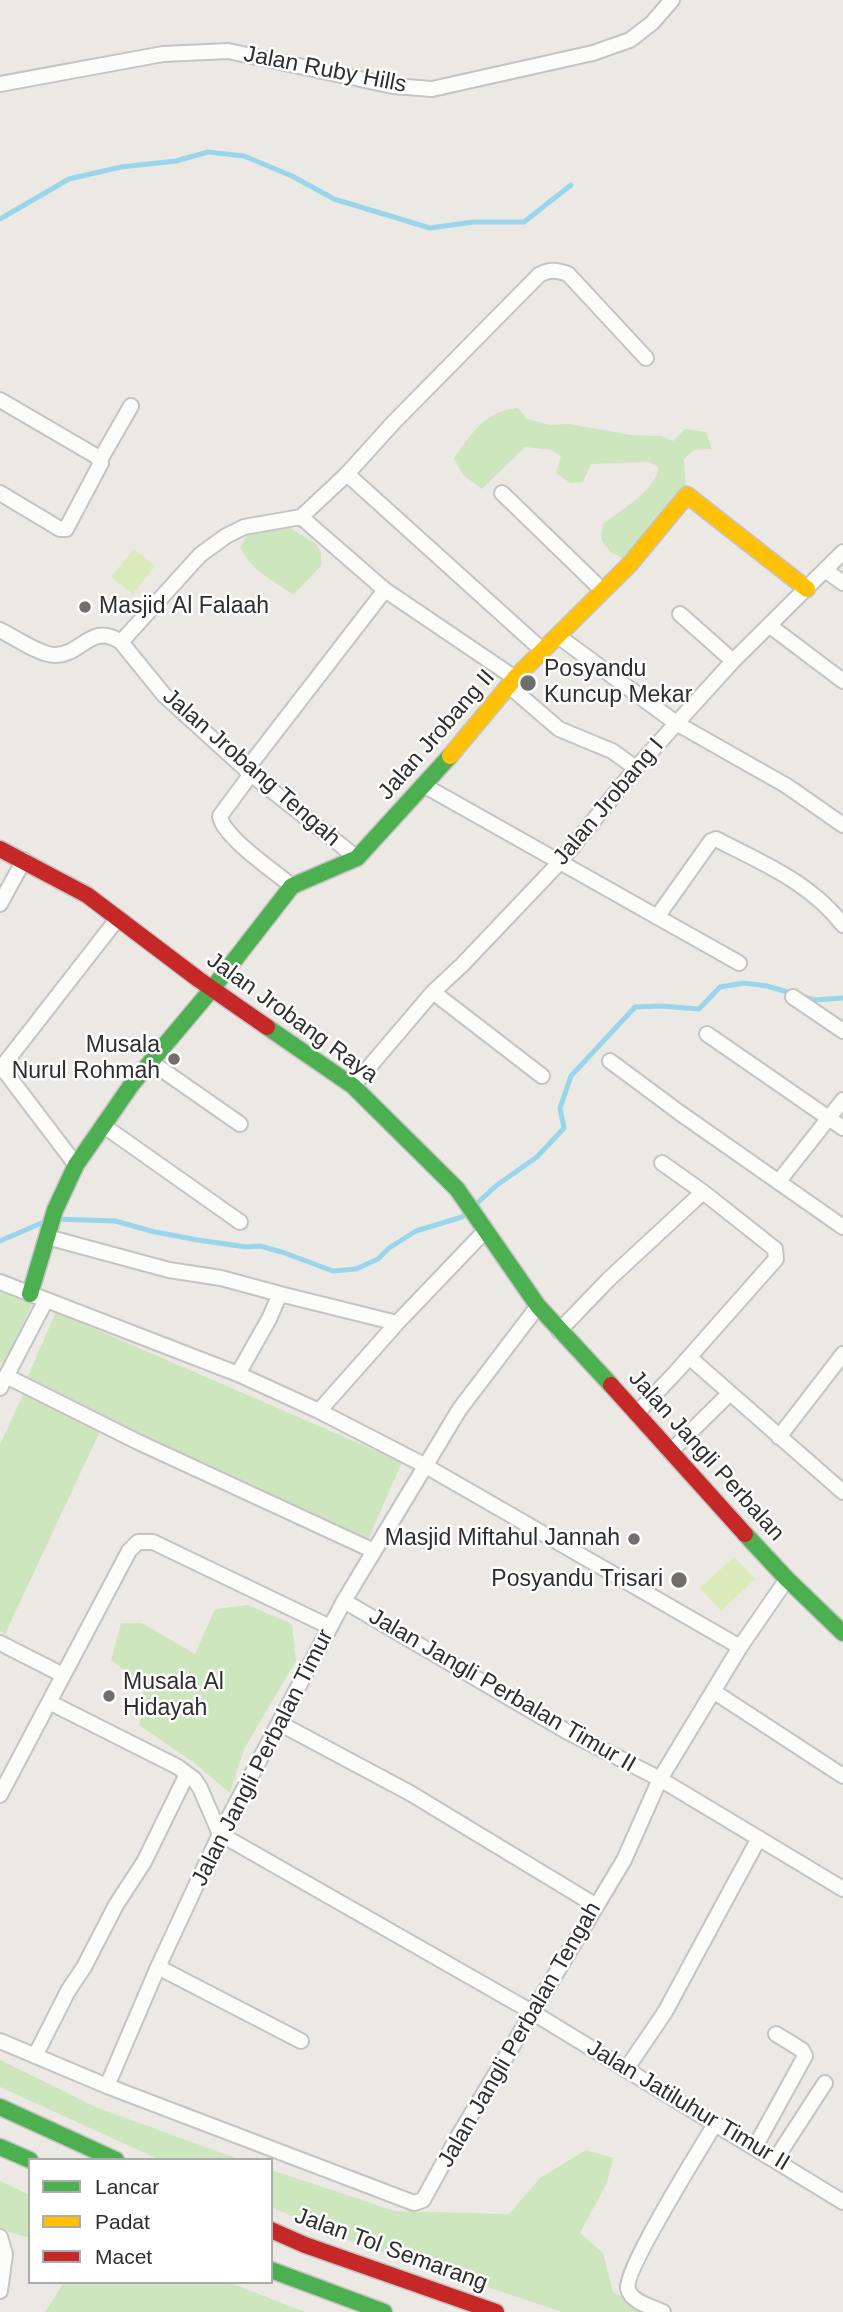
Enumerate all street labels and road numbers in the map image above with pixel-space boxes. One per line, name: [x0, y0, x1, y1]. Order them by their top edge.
street label: Jalan Ruby Hills: [241, 41, 409, 99]
street label: Jalan Jrobang II: [373, 664, 501, 806]
street label: Jalan Jrobang Tengah: [157, 683, 345, 853]
street label: Jalan Jrobang I: [548, 733, 670, 871]
street label: Jalan Jrobang Raya: [201, 947, 383, 1089]
street label: Jalan Jangli Perbalan: [622, 1365, 790, 1547]
street label: Jalan Jangli Perbalan Timur II: [364, 1603, 640, 1779]
street label: Jalan Jangli Perbalan Timur: [186, 1625, 340, 1891]
street label: Jalan Jangli Perbalan Tengah: [433, 1897, 607, 2173]
street label: Jalan Jatiluhur Timur II: [582, 2034, 794, 2178]
street label: Jalan Tol Semarang: [291, 2202, 491, 2298]

